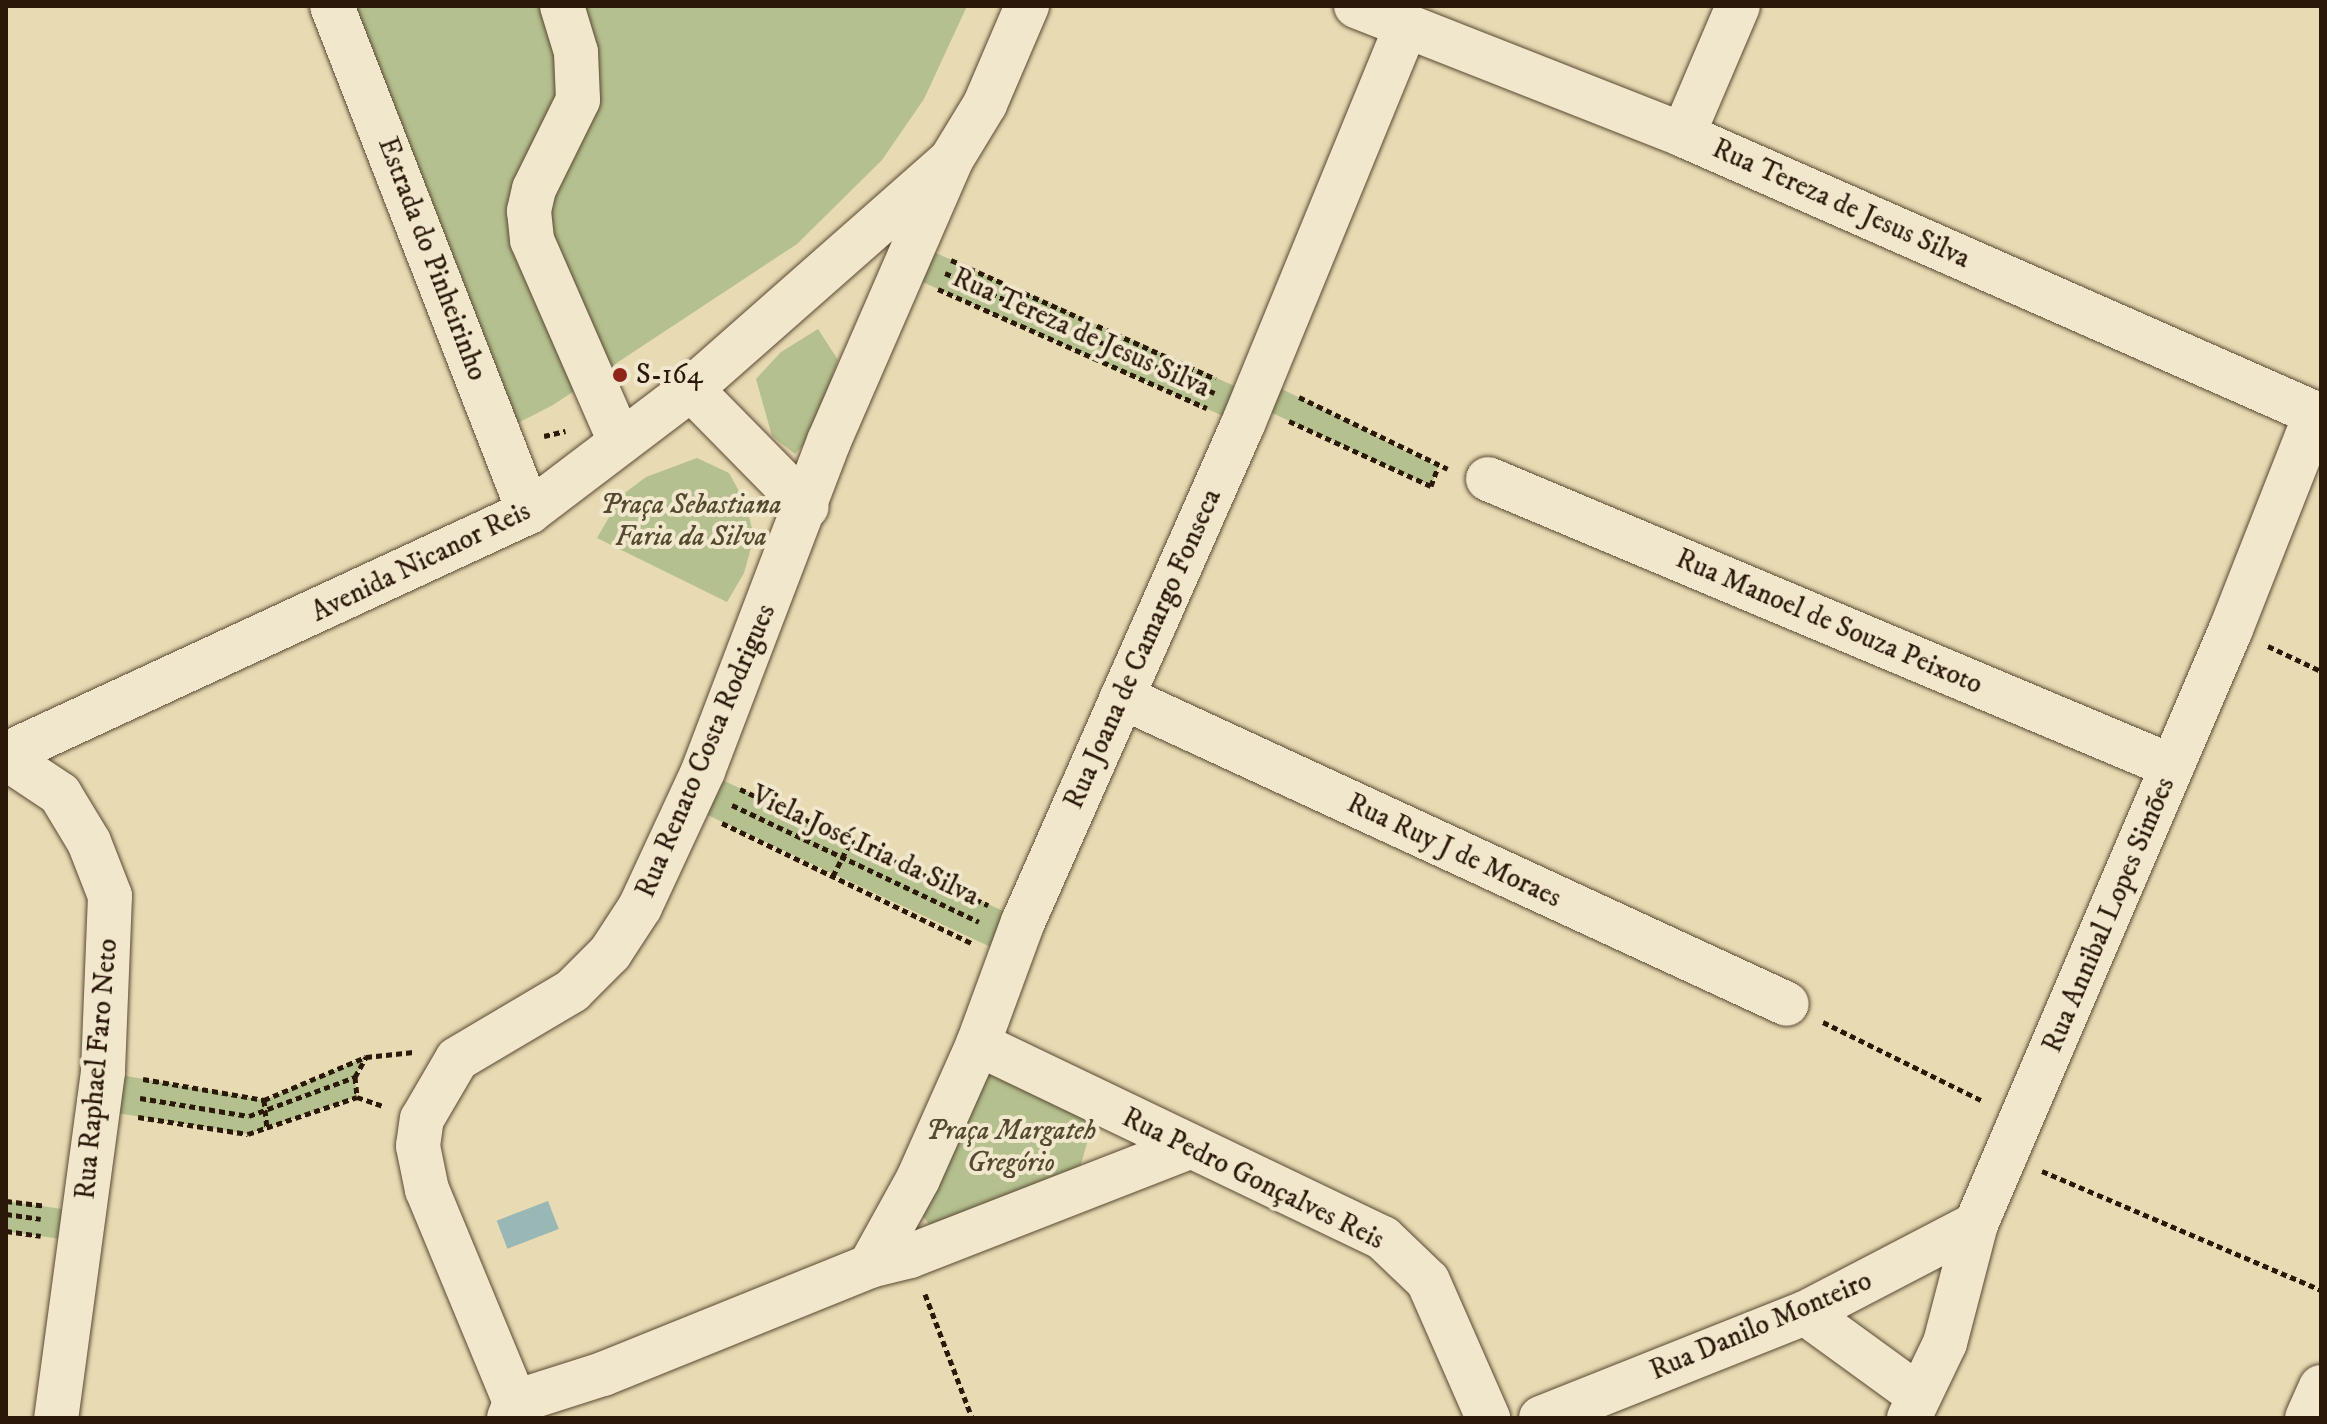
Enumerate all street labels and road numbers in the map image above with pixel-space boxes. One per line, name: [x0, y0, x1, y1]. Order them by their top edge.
street label: Rua Tereza de Jesus Silva: [1707, 132, 1975, 276]
street label: Estrada do Pinheirinho: [370, 133, 494, 385]
street label: Rua Tereza de Jesus Silva: [947, 261, 1215, 405]
street label: Rua Joana de Camargo Fonseca: [1057, 484, 1229, 814]
street label: Avenida Nicanor Reis: [306, 494, 536, 630]
street label: Rua Manoel de Souza Peixoto: [1671, 542, 1987, 702]
street label: Rua Renato Costa Rodrigues: [629, 599, 783, 903]
street label: Rua Annibal Lopes Simões: [2036, 772, 2182, 1058]
street label: Viela José Iria da Silva: [746, 779, 984, 913]
street label: Rua Ruy J de Moraes: [1342, 787, 1566, 915]
street label: Rua Raphael Faro Neto: [69, 937, 125, 1201]
street label: Rua Pedro Gonçalves Reis: [1117, 1101, 1389, 1257]
street label: Rua Danilo Monteiro: [1645, 1264, 1877, 1388]

